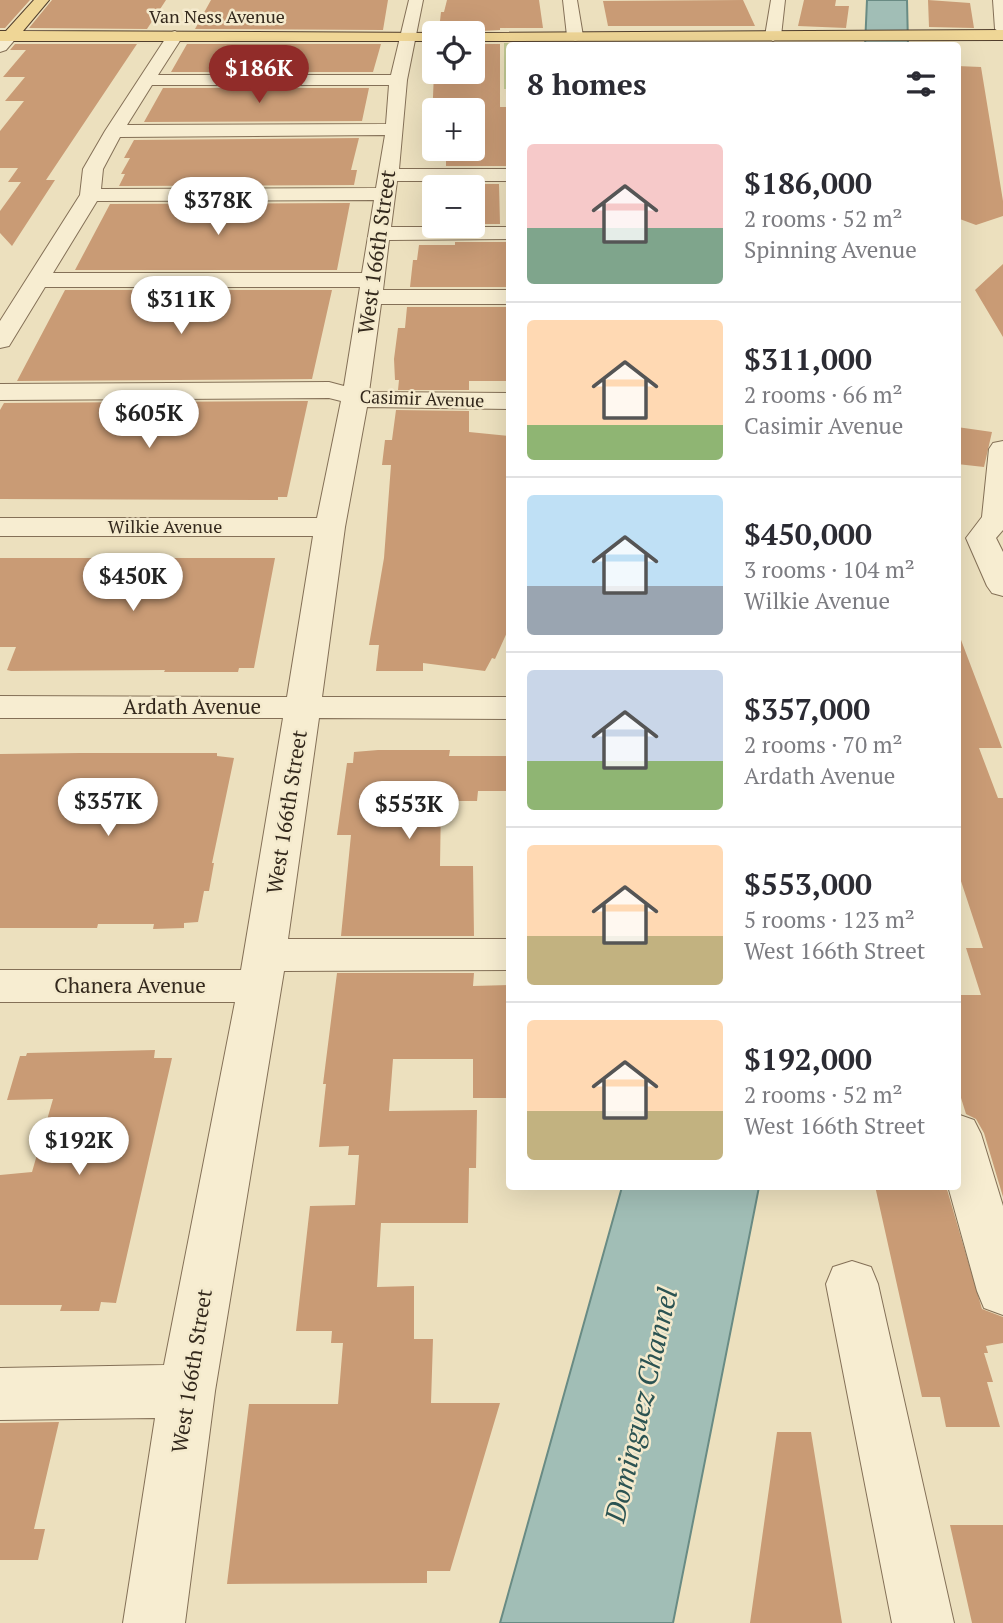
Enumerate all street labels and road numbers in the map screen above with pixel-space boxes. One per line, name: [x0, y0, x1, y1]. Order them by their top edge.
street label: Van Ness Avenue: [149, 4, 285, 28]
street label: West 166th Street: [351, 168, 401, 336]
street label: Casimir Avenue: [359, 384, 485, 412]
street label: Wilkie Avenue: [108, 514, 222, 538]
street label: Ardath Avenue: [123, 692, 261, 720]
street label: West 166th Street: [259, 728, 313, 896]
street label: Chanera Avenue: [54, 971, 206, 999]
street label: West 166th Street: [164, 1287, 218, 1455]

